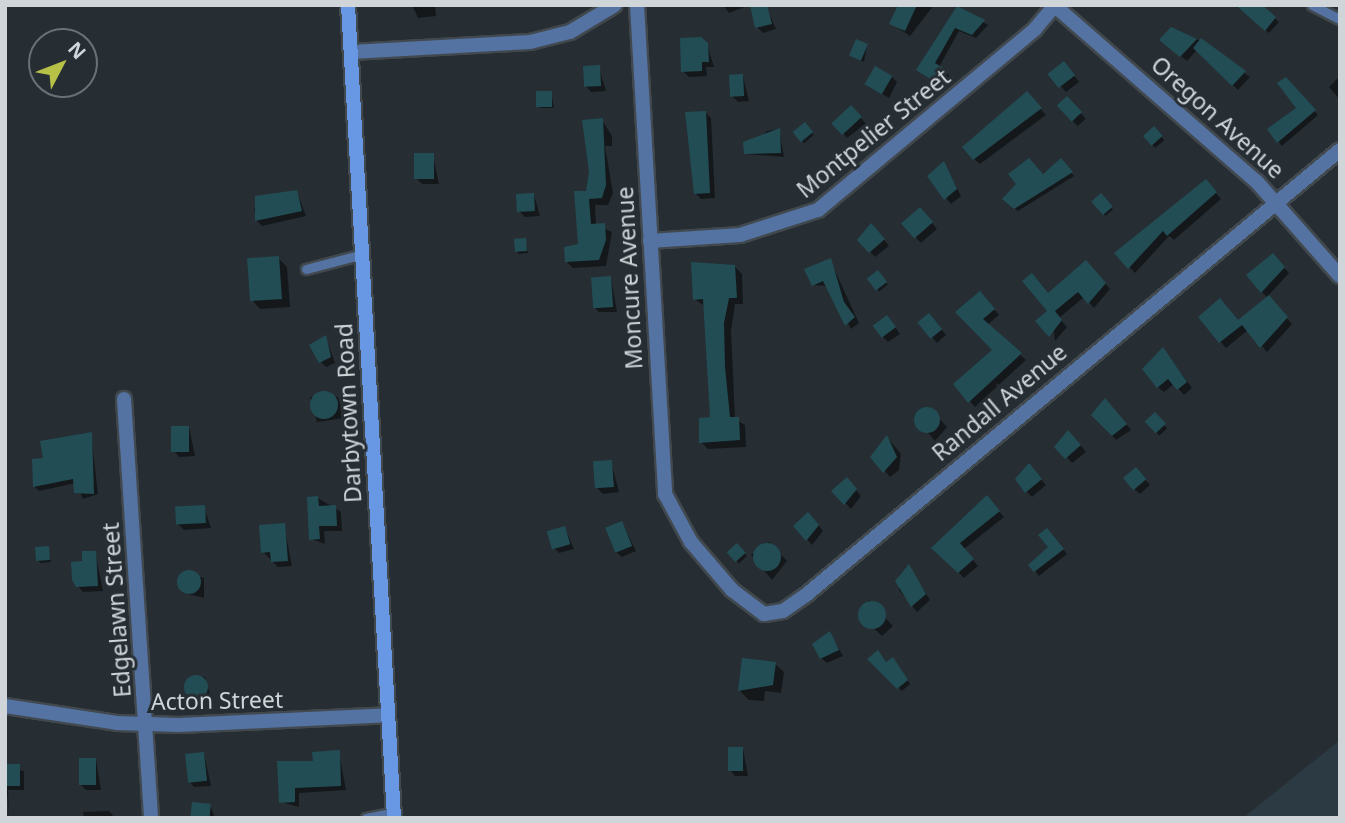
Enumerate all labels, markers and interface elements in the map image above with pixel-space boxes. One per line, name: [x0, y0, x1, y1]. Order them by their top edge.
north arrow: [28, 28, 98, 98]
text: N: [62, 36, 92, 65]
street label: Oregon Avenue: [1146, 50, 1290, 184]
street label: Montpelier Street: [791, 63, 955, 203]
street label: Moncure Avenue: [610, 186, 648, 370]
street label: Darbytown Road: [330, 322, 366, 504]
street label: Randall Avenue: [926, 338, 1072, 466]
street label: Edgelawn Street: [96, 522, 136, 698]
street label: Acton Street: [151, 685, 283, 715]

